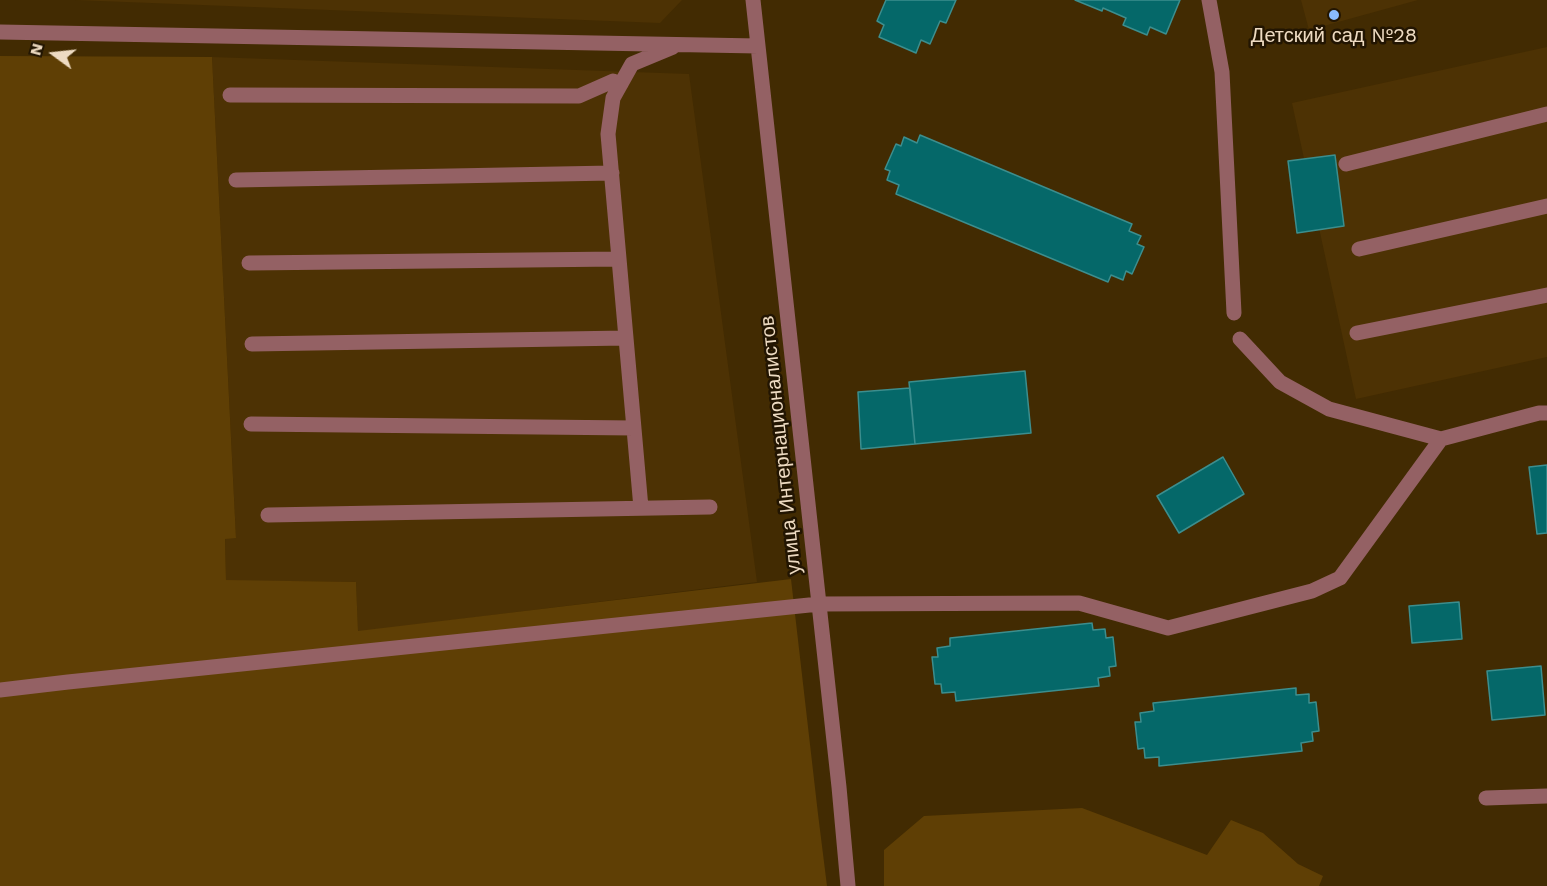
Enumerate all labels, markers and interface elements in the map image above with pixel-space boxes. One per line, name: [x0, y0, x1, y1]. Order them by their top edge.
marker: Детский сад №28: [1327, 8, 1341, 22]
north arrow: [24, 24, 84, 84]
place label: Детский сад №28: [1251, 24, 1417, 48]
text: N: [25, 41, 47, 57]
street label: улица Интернационалистов: [755, 314, 807, 576]

